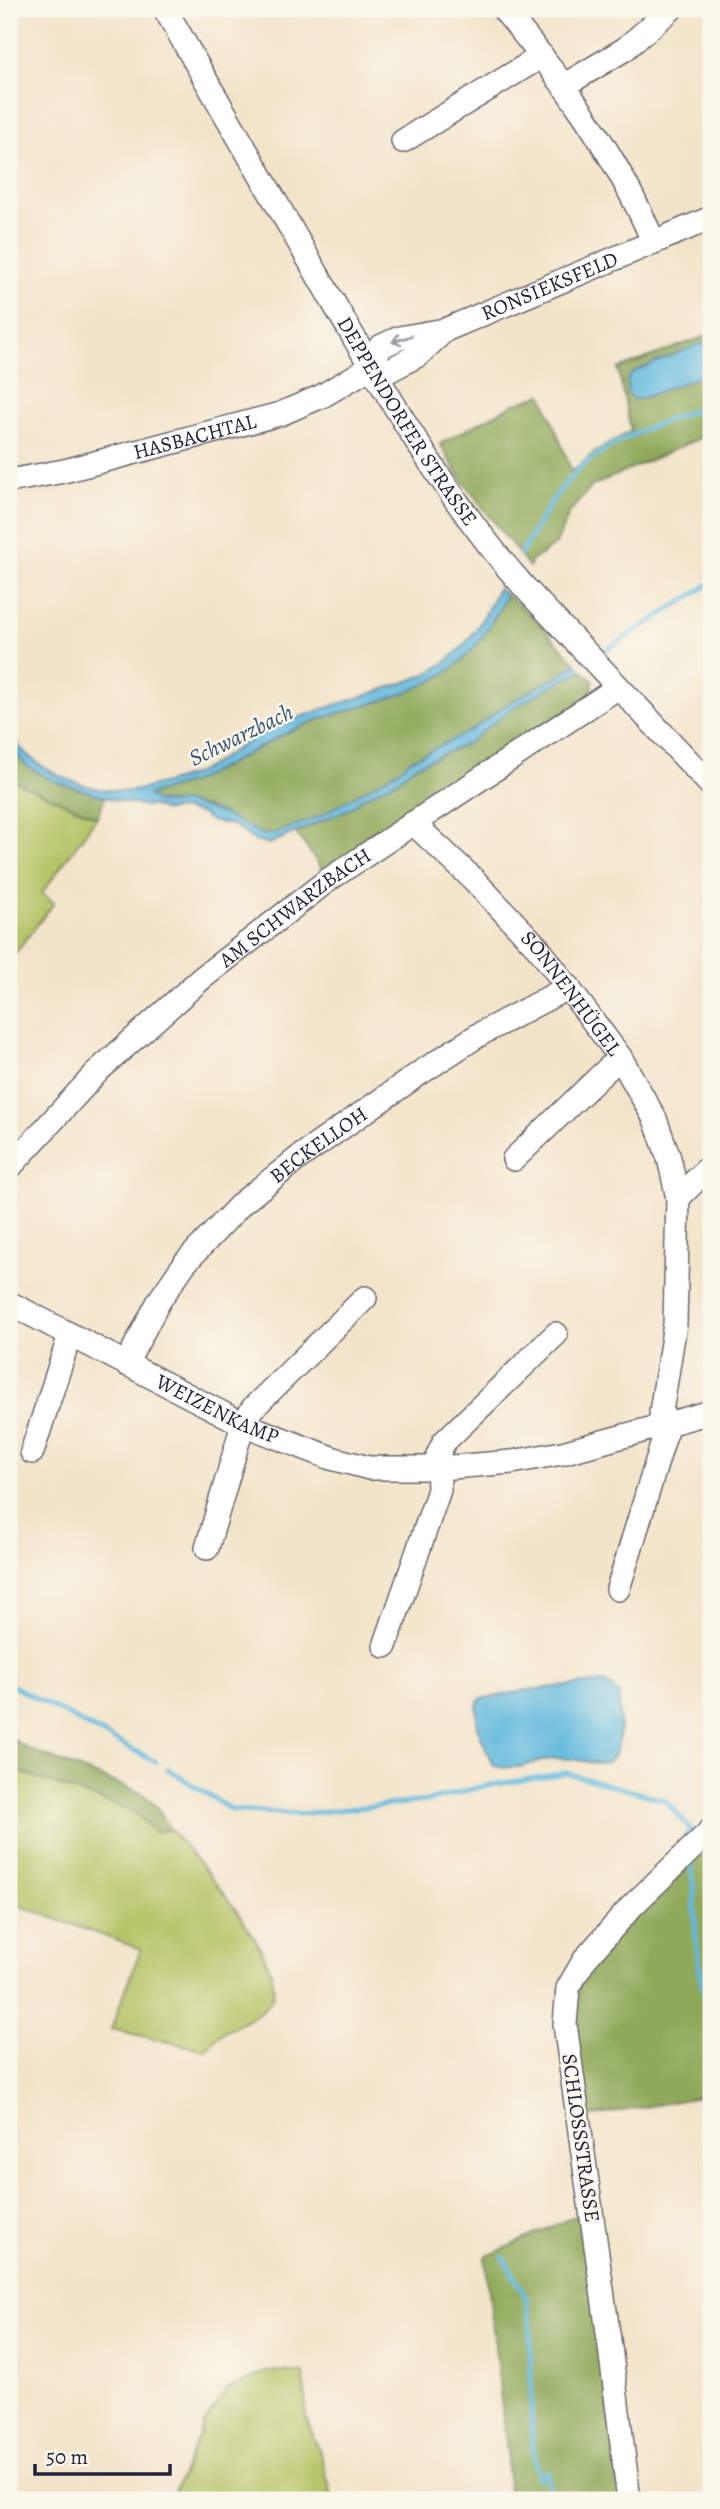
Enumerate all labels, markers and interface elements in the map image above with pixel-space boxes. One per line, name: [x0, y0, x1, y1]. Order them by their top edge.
street label: RONSIEKSFELD: [477, 245, 622, 327]
street label: DEPPENDORFER STRASSE: [331, 311, 484, 531]
one-way arrow: [391, 333, 413, 346]
street label: HASBACHTAL: [130, 407, 259, 466]
water label: Schwarzbach: [184, 696, 298, 774]
street label: AM SCHWARZBACH: [212, 841, 377, 974]
street label: SONNENHÜGEL: [515, 924, 628, 1062]
street label: BECKELLOH: [264, 1100, 373, 1190]
street label: WEIZENKAMP: [150, 1367, 283, 1451]
street label: SCHLOSSSTRASSE: [555, 2052, 607, 2224]
scale bar: [35, 2432, 170, 2476]
text: 50 m: [46, 2443, 88, 2471]

